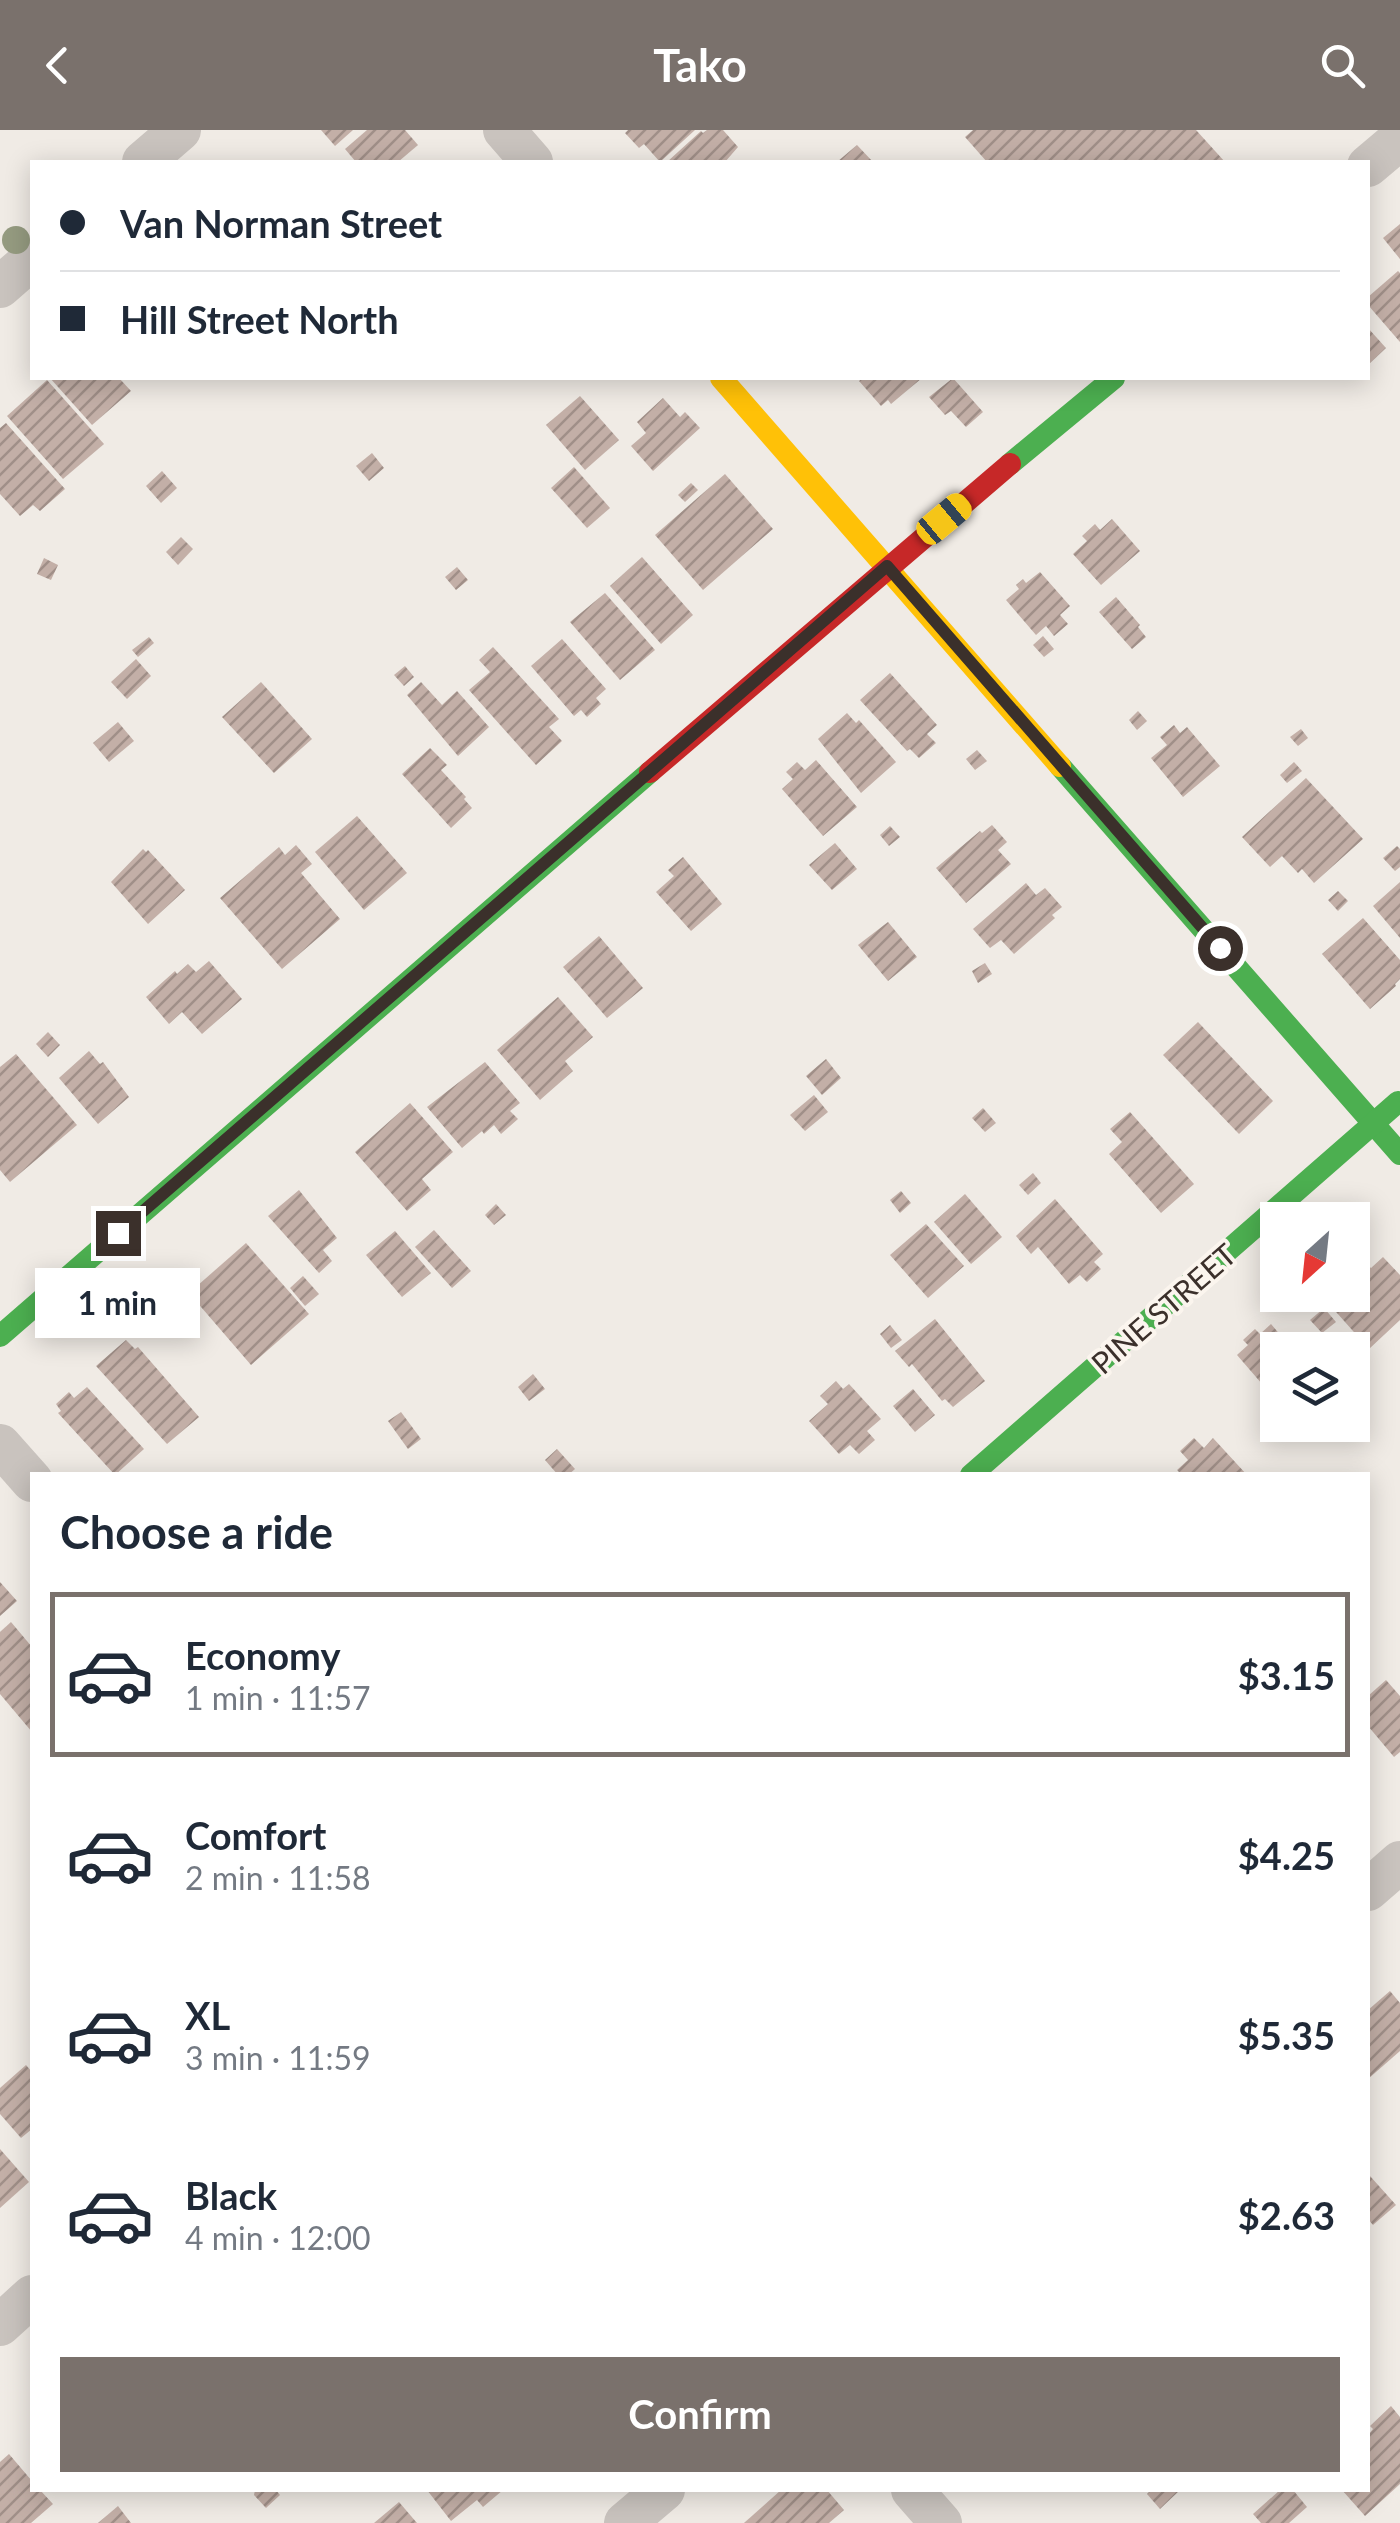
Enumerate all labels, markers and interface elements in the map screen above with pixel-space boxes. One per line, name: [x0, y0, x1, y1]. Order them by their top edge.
icon: back: [30, 38, 85, 93]
text: Tako: [653, 38, 747, 92]
icon: search: [1315, 38, 1370, 93]
text: Van Norman Street: [120, 200, 442, 246]
text: Hill Street North: [120, 296, 399, 342]
car: [911, 488, 977, 550]
route start: [1198, 926, 1243, 971]
north arrow: [1260, 1202, 1370, 1312]
map controls: [1260, 1202, 1370, 1442]
route end: [96, 1211, 141, 1256]
street label: PINE STREET: [1083, 1235, 1243, 1380]
callout: 1 min: [36, 1268, 200, 1338]
text: 1 min: [78, 1283, 157, 1322]
button: layers: [1260, 1332, 1370, 1442]
text: Choose a ride: [60, 1505, 333, 1559]
icon: car: [65, 1630, 155, 1720]
text: Economy: [185, 1632, 340, 1678]
text: $3.15: [1238, 1652, 1335, 1698]
text: 1 min · 11:57: [185, 1678, 371, 1717]
icon: car: [65, 1810, 155, 1900]
text: Comfort: [185, 1812, 326, 1858]
text: $4.25: [1238, 1832, 1335, 1878]
text: 2 min · 11:58: [185, 1858, 371, 1897]
icon: car: [65, 1990, 155, 2080]
text: XL: [185, 1992, 230, 2038]
text: $5.35: [1238, 2012, 1335, 2058]
text: 3 min · 11:59: [185, 2038, 371, 2077]
icon: car: [65, 2170, 155, 2260]
text: Black: [185, 2172, 277, 2218]
text: $2.63: [1238, 2192, 1335, 2238]
text: 4 min · 12:00: [185, 2218, 371, 2257]
button: Confirm: [60, 2357, 1340, 2472]

